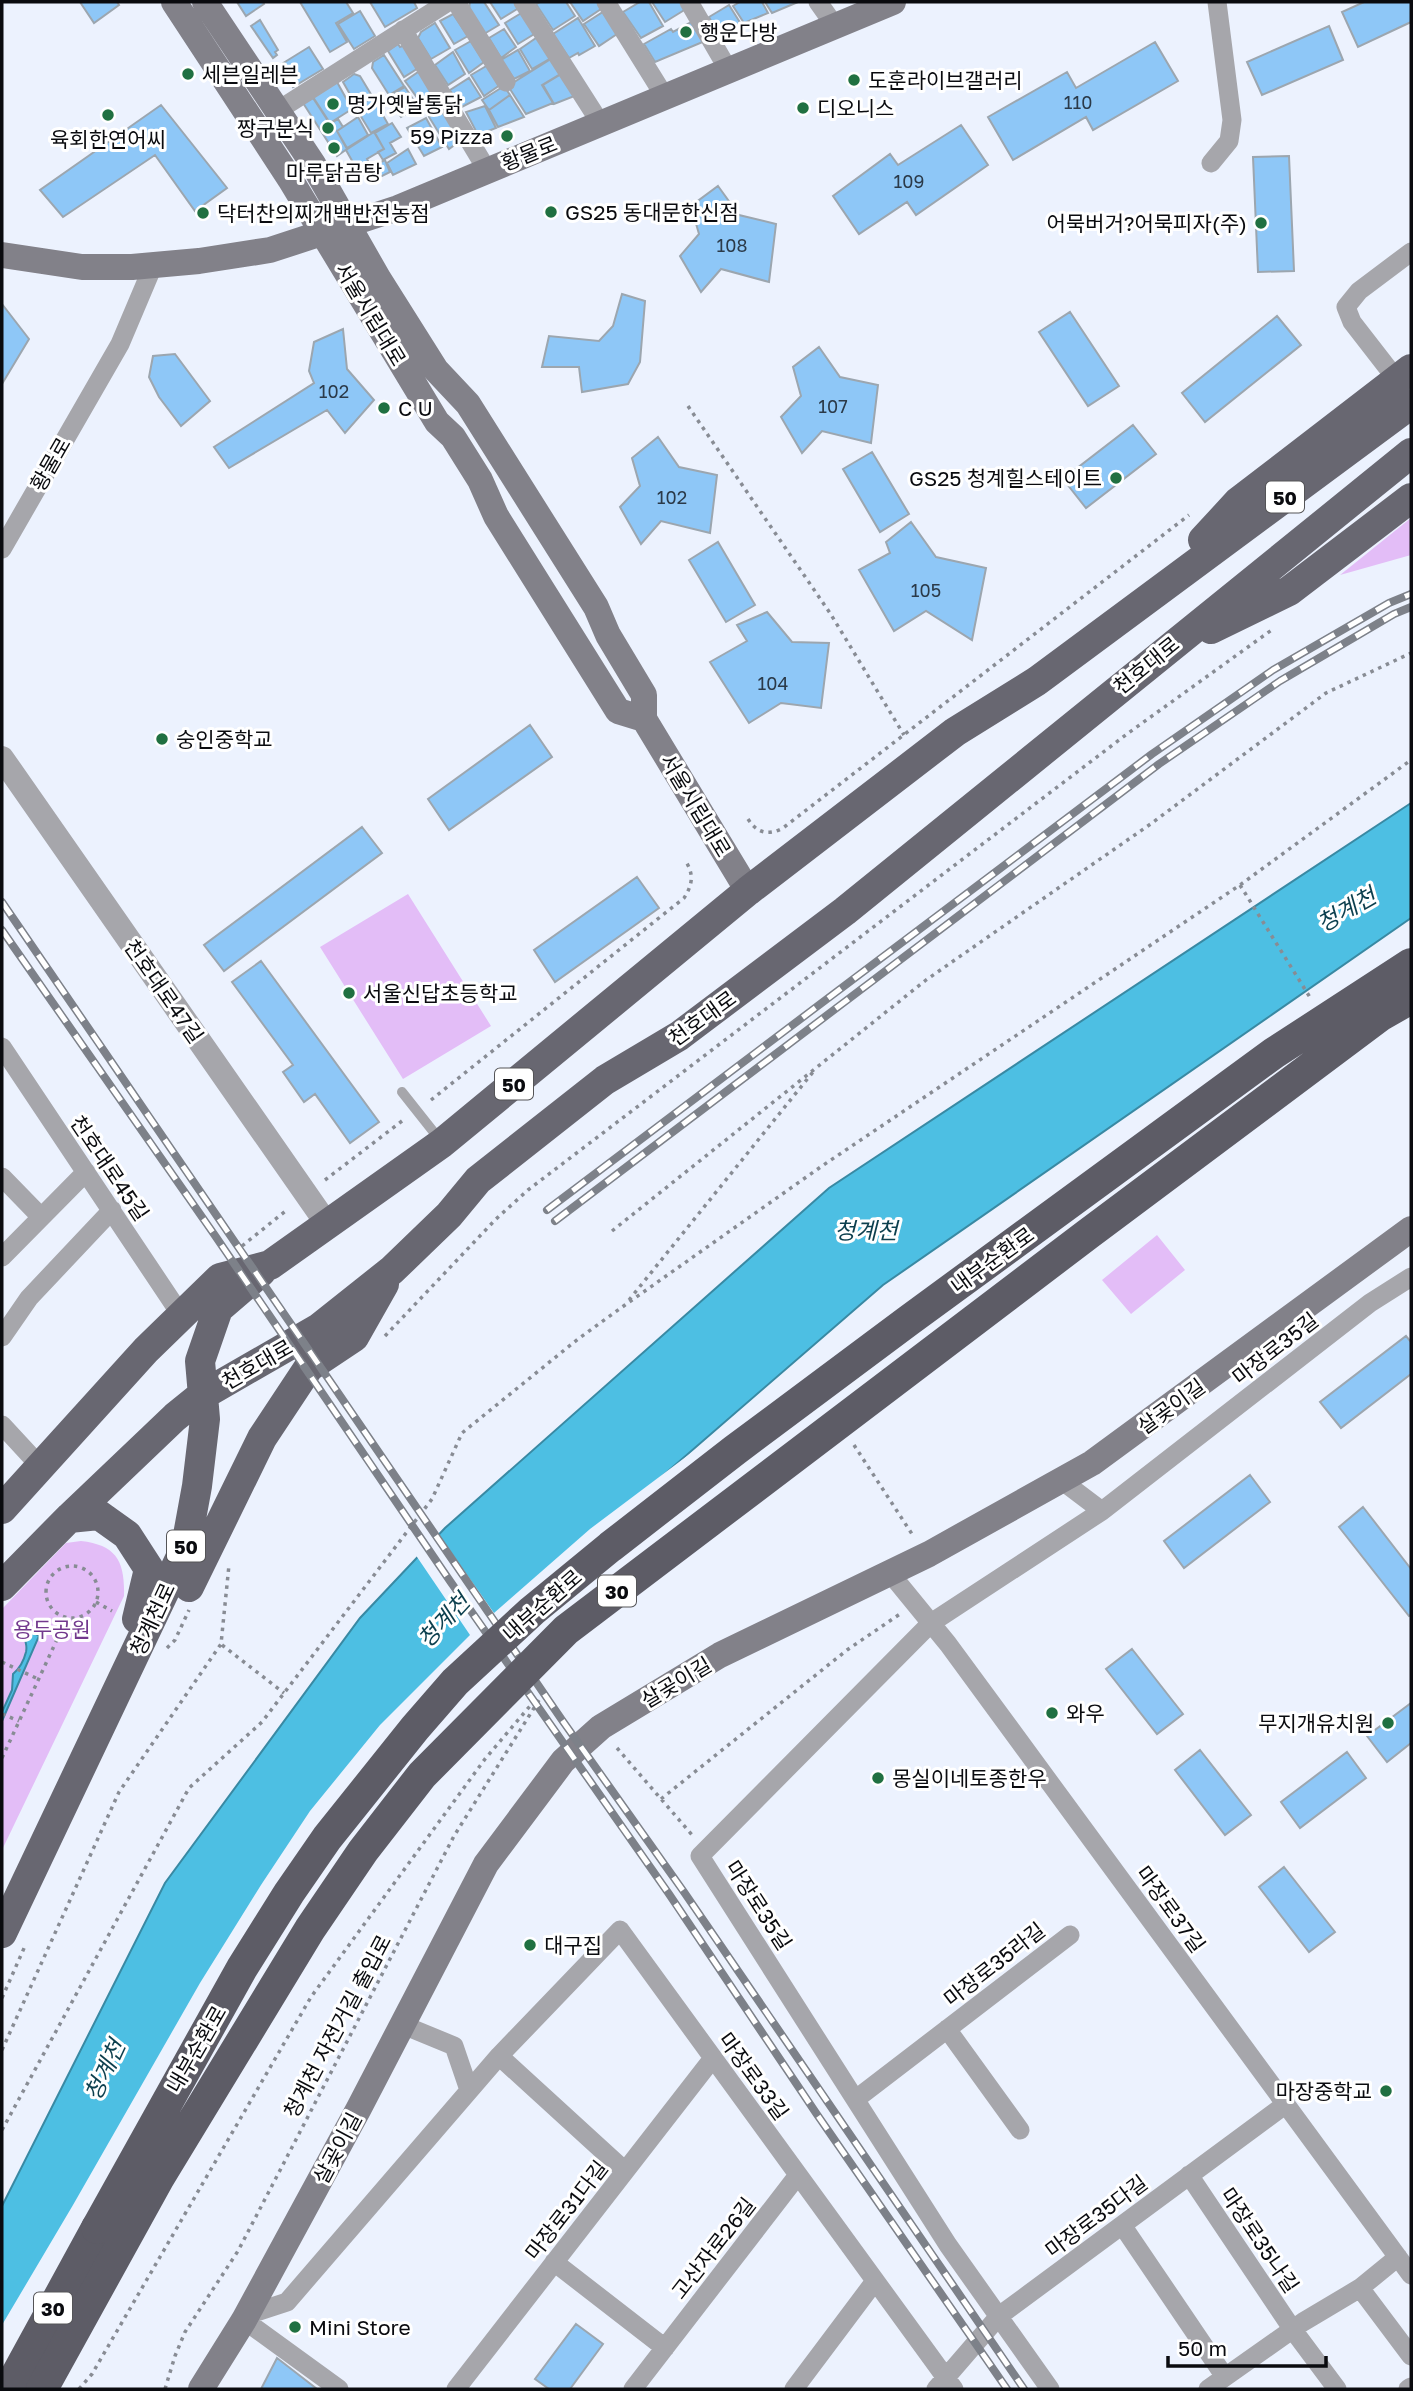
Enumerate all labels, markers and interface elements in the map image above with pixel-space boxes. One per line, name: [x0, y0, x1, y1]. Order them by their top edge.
place label: 행운다방: [700, 19, 777, 45]
marker: 행운다방: [678, 24, 694, 40]
place label: 세븐일레븐: [202, 61, 299, 87]
marker: 세븐일레븐: [180, 66, 196, 82]
place label: 도훈라이브갤러리: [868, 67, 1023, 93]
marker: 도훈라이브갤러리: [846, 72, 862, 88]
place label: 명가옛날통닭: [347, 91, 463, 117]
house number: 110: [1064, 91, 1092, 113]
place label: 디오니스: [817, 95, 894, 121]
marker: 명가옛날통닭: [325, 96, 341, 112]
marker: 디오니스: [795, 100, 811, 116]
marker: 육회한연어씨: [100, 107, 116, 123]
place label: 짱구분식: [237, 115, 314, 141]
marker: 짱구분식: [320, 120, 336, 136]
place label: 59 Pizza: [410, 123, 493, 149]
place label: 육회한연어씨: [50, 126, 166, 152]
marker: 59 Pizza: [499, 128, 515, 144]
street label: 황물로: [497, 130, 561, 176]
marker: 마루닭곰탕: [326, 140, 342, 156]
place label: 마루닭곰탕: [286, 159, 382, 185]
house number: 109: [894, 170, 924, 192]
place label: GS25 동대문한신점: [565, 199, 739, 225]
place label: 닥터찬의찌개백반전농점: [217, 200, 430, 226]
marker: GS25 동대문한신점: [543, 204, 559, 220]
marker: 닥터찬의찌개백반전농점: [195, 205, 211, 221]
place label: 어묵버거?어묵피자(주): [1046, 210, 1247, 236]
marker: 어묵버거?어묵피자(주): [1253, 215, 1269, 231]
house number: 108: [717, 234, 747, 256]
street label: 서울시립대로: [330, 258, 412, 370]
house number: 102: [319, 380, 349, 402]
place label: C U: [398, 395, 433, 421]
house number: 107: [818, 395, 848, 417]
marker: C U: [376, 400, 392, 416]
street label: 황물로: [24, 432, 76, 496]
place label: GS25 청계힐스테이트: [909, 465, 1102, 491]
marker: GS25 청계힐스테이트: [1108, 470, 1124, 486]
road number: 50: [1266, 482, 1304, 512]
house number: 102: [657, 486, 687, 508]
house number: 105: [911, 579, 941, 601]
street label: 천호대로: [1108, 631, 1184, 699]
house number: 104: [758, 672, 788, 694]
place label: 숭인중학교: [176, 726, 273, 752]
marker: 숭인중학교: [154, 731, 170, 747]
street label: 서울시립대로: [655, 749, 737, 861]
water label: 청계천: [1312, 880, 1383, 937]
street label: 천호대로47길: [119, 934, 209, 1048]
place label: 서울신답초등학교: [363, 980, 518, 1006]
marker: 서울신답초등학교: [341, 985, 357, 1001]
street label: 천호대로: [663, 985, 741, 1051]
road number: 50: [495, 1068, 533, 1100]
street label: 천호대로45길: [65, 1110, 155, 1226]
water label: 청계천: [834, 1216, 901, 1244]
street label: 내부순환로: [945, 1221, 1039, 1299]
street label: 마장로35길: [1227, 1306, 1323, 1390]
street label: 천호대로: [217, 1333, 297, 1395]
street label: 살곶이길: [1132, 1373, 1210, 1439]
road number: 50: [167, 1530, 205, 1562]
street label: 내부순환로: [497, 1563, 587, 1647]
road number: 30: [598, 1576, 636, 1606]
street label: 청계천로: [124, 1578, 180, 1660]
water label: 청계천: [411, 1585, 477, 1653]
park label: 용두공원: [13, 1616, 91, 1642]
street label: 살곶이길: [636, 1651, 716, 1713]
place label: 와우: [1066, 1700, 1105, 1726]
marker: 와우: [1044, 1705, 1060, 1721]
place label: 무지개유치원: [1258, 1710, 1374, 1736]
marker: 무지개유치원: [1380, 1715, 1396, 1731]
place label: 몽실이네토종한우: [892, 1765, 1047, 1791]
marker: 몽실이네토종한우: [870, 1770, 886, 1786]
street label: 마장로35길: [720, 1855, 798, 1955]
street label: 마장로37길: [1131, 1861, 1211, 1957]
street label: 마장로35라길: [938, 1916, 1050, 2012]
street label: 청계천 자전거길 출입로: [278, 1930, 396, 2122]
place label: 대구집: [544, 1932, 602, 1958]
marker: 대구집: [522, 1937, 538, 1953]
street label: 내부순환로: [161, 2001, 231, 2097]
street label: 마장로33길: [714, 2027, 794, 2125]
water label: 청계천: [78, 2033, 131, 2105]
place label: 마장중학교: [1275, 2078, 1372, 2104]
marker: 마장중학교: [1378, 2083, 1394, 2099]
street label: 살곶이길: [307, 2108, 367, 2188]
street label: 마장로31다길: [519, 2155, 613, 2265]
street label: 마장로35다길: [1040, 2169, 1152, 2263]
street label: 마장로35나길: [1215, 2183, 1305, 2297]
street label: 고산자로26길: [665, 2192, 761, 2304]
road number: 30: [34, 2292, 72, 2324]
place label: Mini Store: [309, 2314, 411, 2340]
marker: Mini Store: [287, 2319, 303, 2335]
scale bar: [1168, 2324, 1326, 2368]
text: 50 m: [1178, 2335, 1227, 2361]

